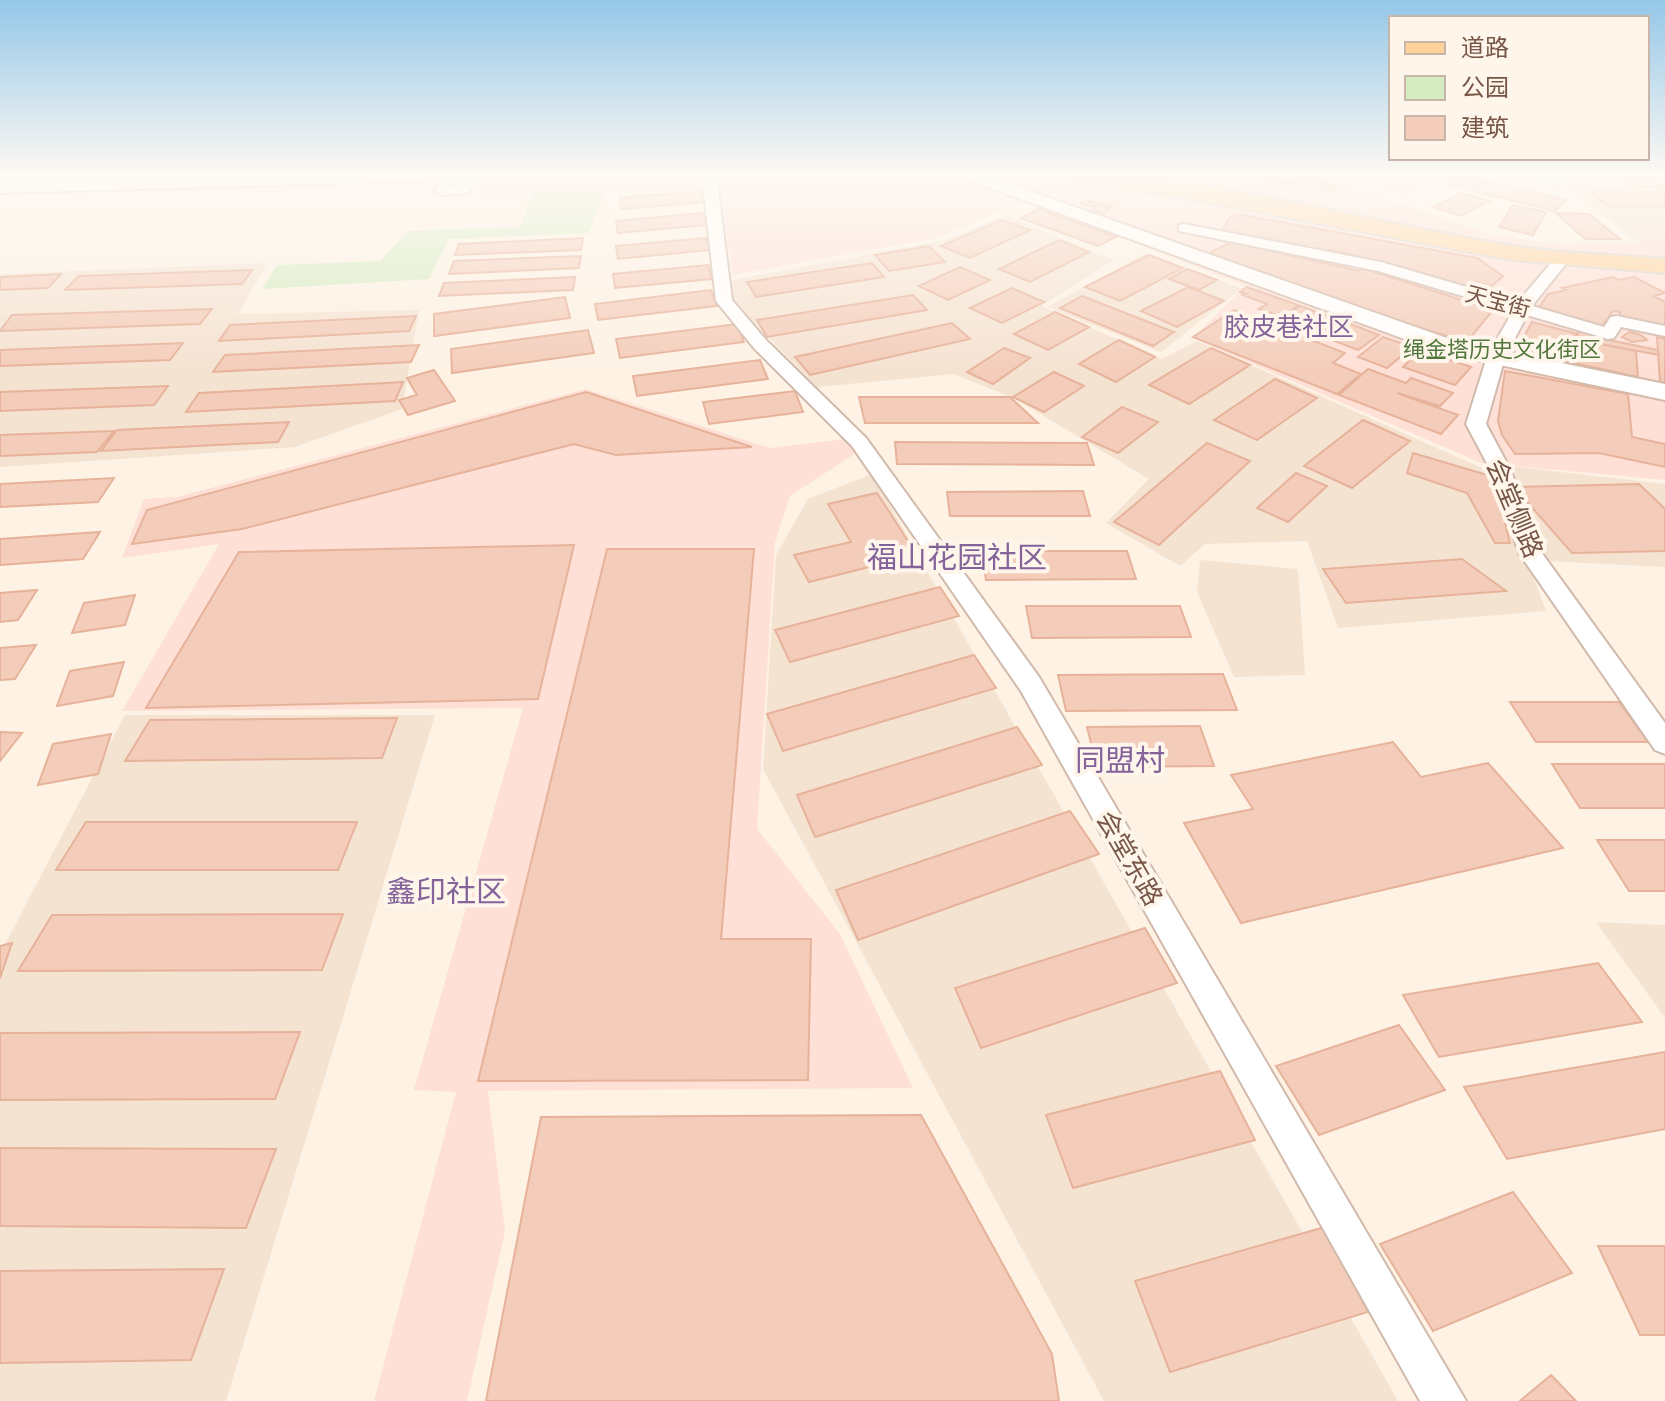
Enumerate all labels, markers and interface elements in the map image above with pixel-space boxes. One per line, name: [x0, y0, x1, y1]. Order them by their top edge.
legend: [1389, 16, 1649, 160]
text: 道路: [1461, 32, 1509, 62]
text: 公园: [1461, 72, 1509, 102]
text: 建筑: [1461, 112, 1509, 142]
street label: 天宝街: [1462, 279, 1534, 323]
district label: 胶皮巷社区: [1224, 310, 1354, 343]
park label: 绳金塔历史文化街区: [1403, 335, 1601, 363]
street label: 会堂侧路: [1479, 454, 1551, 562]
district label: 福山花园社区: [867, 538, 1047, 576]
district label: 同盟村: [1075, 741, 1165, 779]
street label: 会堂东路: [1090, 805, 1170, 911]
district label: 鑫印社区: [386, 872, 506, 910]

